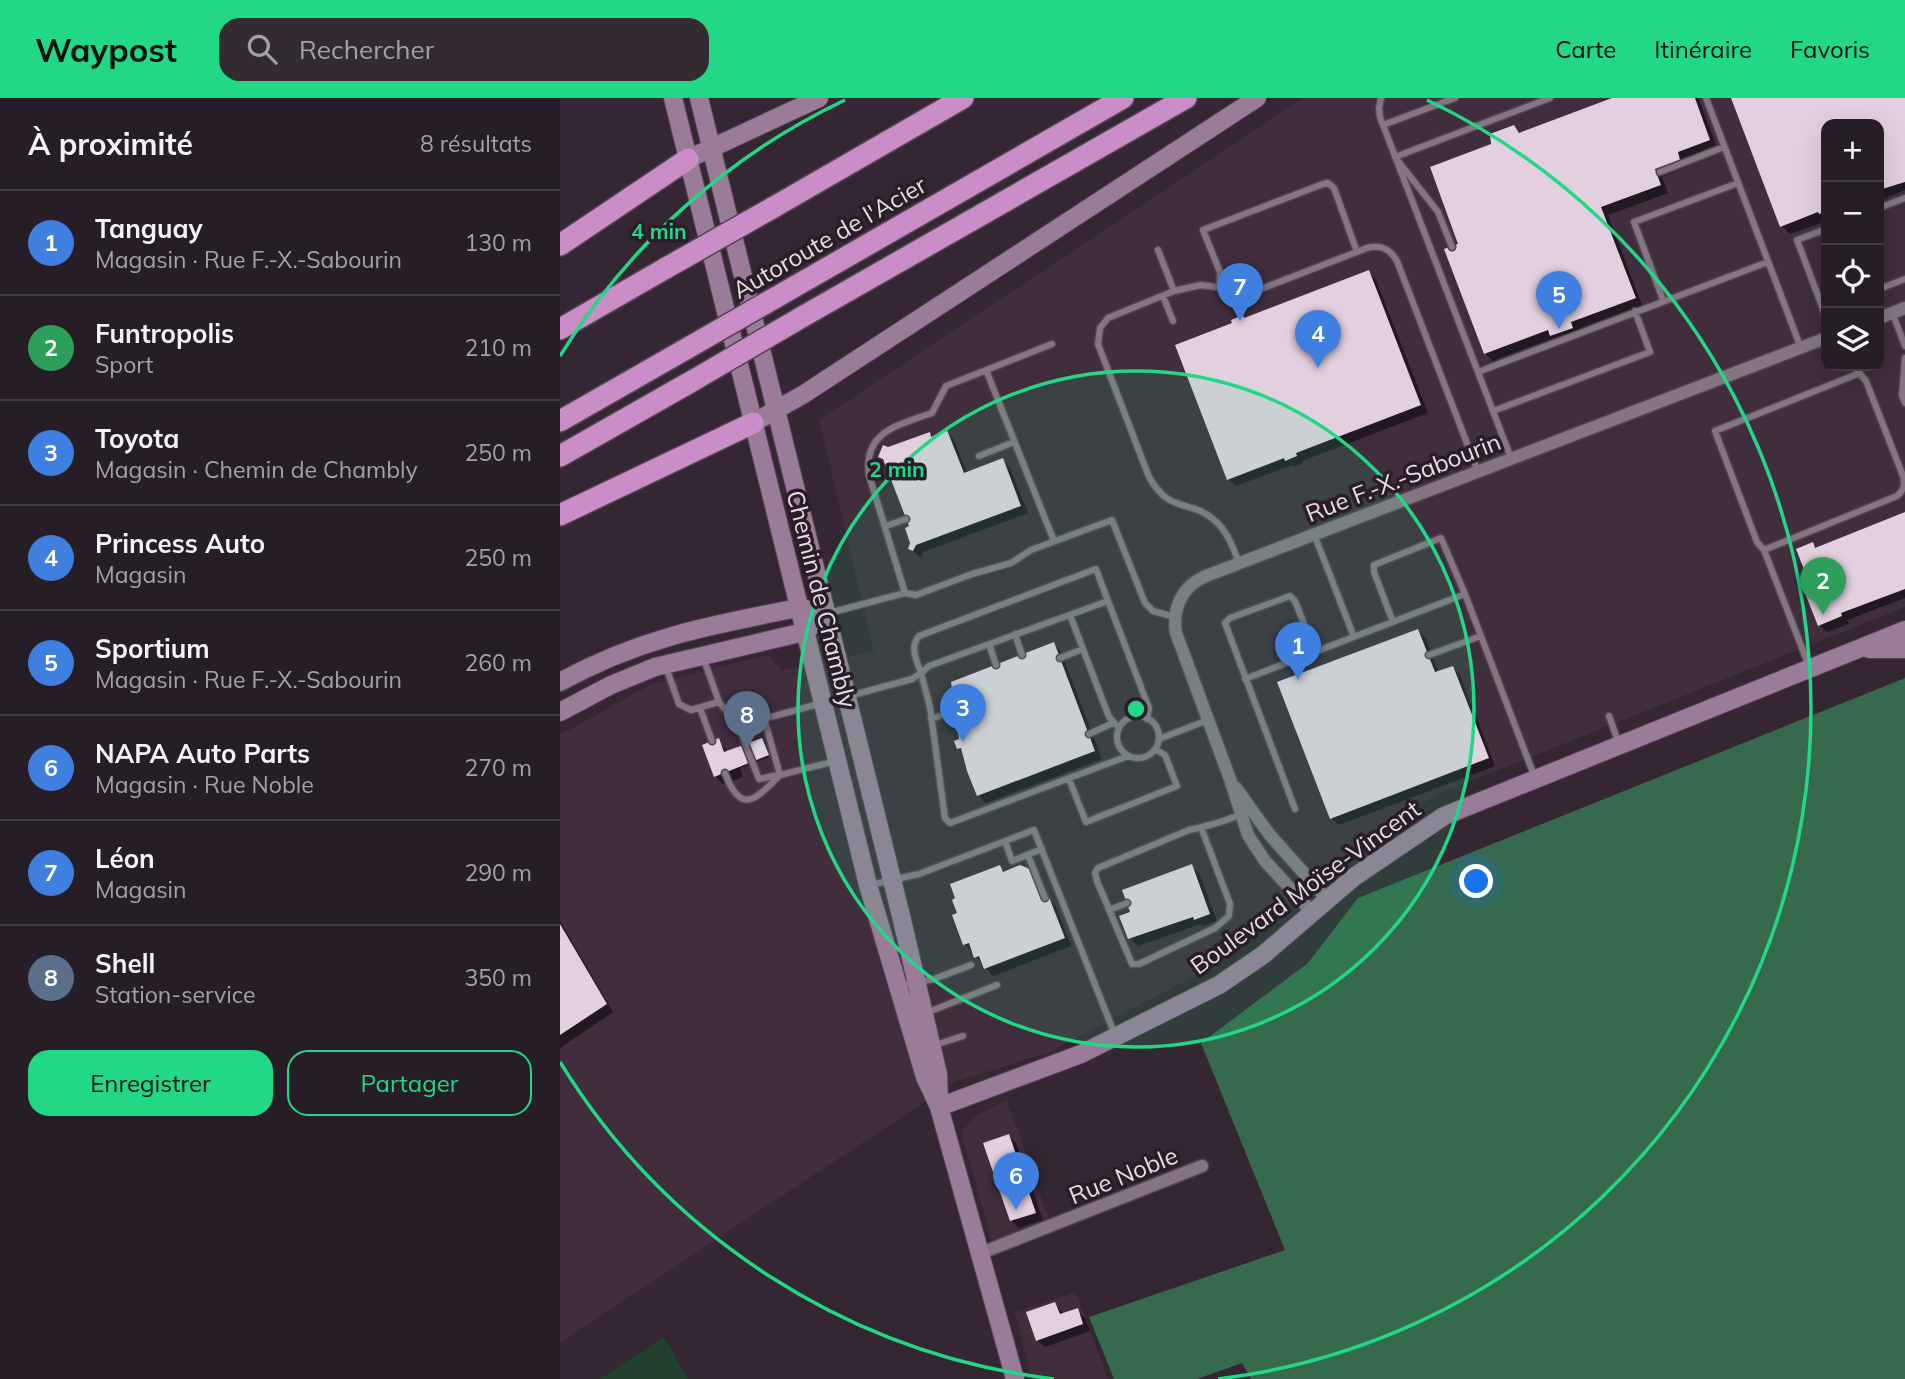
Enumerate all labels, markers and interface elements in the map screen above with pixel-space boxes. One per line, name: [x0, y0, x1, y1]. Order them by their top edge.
search box: [219, 18, 709, 81]
text: Waypost: [35, 29, 177, 70]
icon: search: [243, 30, 281, 68]
text: Rechercher: [299, 33, 434, 66]
text: Carte: [1555, 34, 1616, 64]
text: Itinéraire: [1654, 34, 1752, 64]
text: Favoris: [1790, 34, 1870, 64]
map controls: [1821, 119, 1884, 371]
button: +: [1821, 119, 1884, 182]
text: À proximité: [28, 125, 193, 163]
text: 8 résultats: [420, 129, 532, 158]
street label: Autoroute de l'Acier: [727, 169, 931, 305]
button: −: [1821, 182, 1884, 245]
text: Tanguay: [95, 212, 203, 245]
text: 4 min: [631, 218, 687, 244]
text: 1: [44, 228, 58, 257]
text: 130 m: [464, 228, 532, 257]
text: Magasin · Rue F.-X.-Sabourin: [95, 245, 402, 274]
button: locate: [1821, 245, 1884, 308]
pin: 7: [1217, 263, 1263, 321]
pin: 5: [1536, 271, 1582, 329]
button: layers: [1821, 308, 1884, 371]
pin: 4: [1295, 310, 1341, 368]
text: Funtropolis: [95, 317, 234, 350]
text: 2: [44, 333, 58, 362]
text: 210 m: [464, 333, 532, 362]
text: Sport: [95, 350, 153, 379]
text: Toyota: [95, 422, 179, 455]
street label: Rue F.-X.-Sabourin: [1301, 426, 1505, 528]
text: 3: [44, 438, 58, 467]
text: 250 m: [464, 438, 532, 467]
text: Magasin · Chemin de Chambly: [95, 455, 418, 484]
text: 2 min: [869, 456, 925, 482]
street label: Chemin de Chambly: [780, 487, 864, 711]
text: Princess Auto: [95, 527, 265, 560]
text: 4: [44, 543, 58, 572]
text: 250 m: [464, 543, 532, 572]
pin: 2: [1800, 557, 1846, 615]
text: Magasin: [95, 560, 187, 589]
pin: 1: [1275, 622, 1321, 680]
text: Sportium: [95, 632, 210, 665]
text: 5: [44, 648, 58, 677]
text: 260 m: [464, 648, 532, 677]
text: Magasin · Rue F.-X.-Sabourin: [95, 665, 402, 694]
pin: 3: [940, 684, 986, 742]
pin: 8: [724, 691, 770, 749]
centre of rings: [1124, 697, 1148, 721]
text: NAPA Auto Parts: [95, 737, 310, 770]
text: 6: [44, 753, 58, 782]
text: 270 m: [464, 753, 532, 782]
text: Magasin · Rue Noble: [95, 770, 314, 799]
street label: Boulevard Moïse-Vincent: [1184, 794, 1426, 980]
text: Léon: [95, 842, 155, 875]
text: 7: [44, 858, 58, 887]
text: 290 m: [464, 858, 532, 887]
your location: [1459, 864, 1493, 898]
text: Magasin: [95, 875, 187, 904]
text: Shell: [95, 947, 155, 980]
text: 8: [44, 963, 58, 992]
text: 350 m: [464, 963, 532, 992]
text: Station-service: [95, 980, 255, 1009]
button: Enregistrer: [28, 1050, 273, 1116]
button: Partager: [287, 1050, 532, 1116]
street label: Rue Noble: [1064, 1140, 1182, 1210]
pin: 6: [993, 1152, 1039, 1210]

